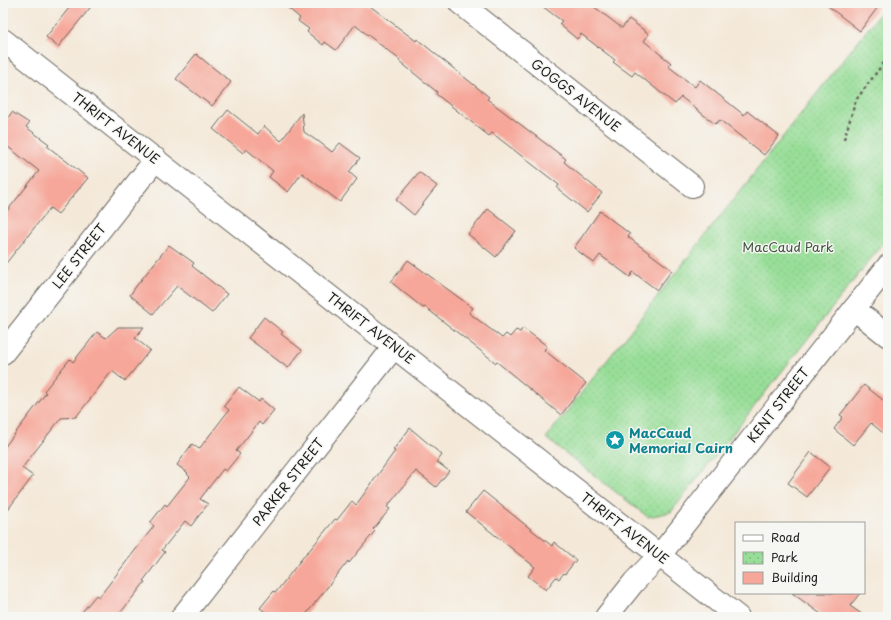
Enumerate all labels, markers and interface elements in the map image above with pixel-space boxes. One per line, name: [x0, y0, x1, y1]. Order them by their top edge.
street label: GOGGS AVENUE: [528, 54, 625, 136]
street label: THRIFT AVENUE: [68, 87, 164, 168]
street label: LEE STREET: [47, 219, 110, 292]
park label: MacCaud Park: [742, 237, 834, 256]
street label: THRIFT AVENUE: [323, 287, 419, 368]
street label: KENT STREET: [742, 363, 813, 446]
place label: MacCaud Memorial Cairn: [629, 423, 733, 457]
place icon: MacCaud Memorial Cairn: [604, 429, 626, 451]
street label: PARKER STREET: [247, 434, 328, 530]
street label: THRIFT AVENUE: [577, 487, 673, 568]
legend: [735, 522, 865, 594]
text: Road: [771, 528, 800, 546]
text: Park: [771, 548, 798, 566]
text: Building: [771, 568, 818, 586]

